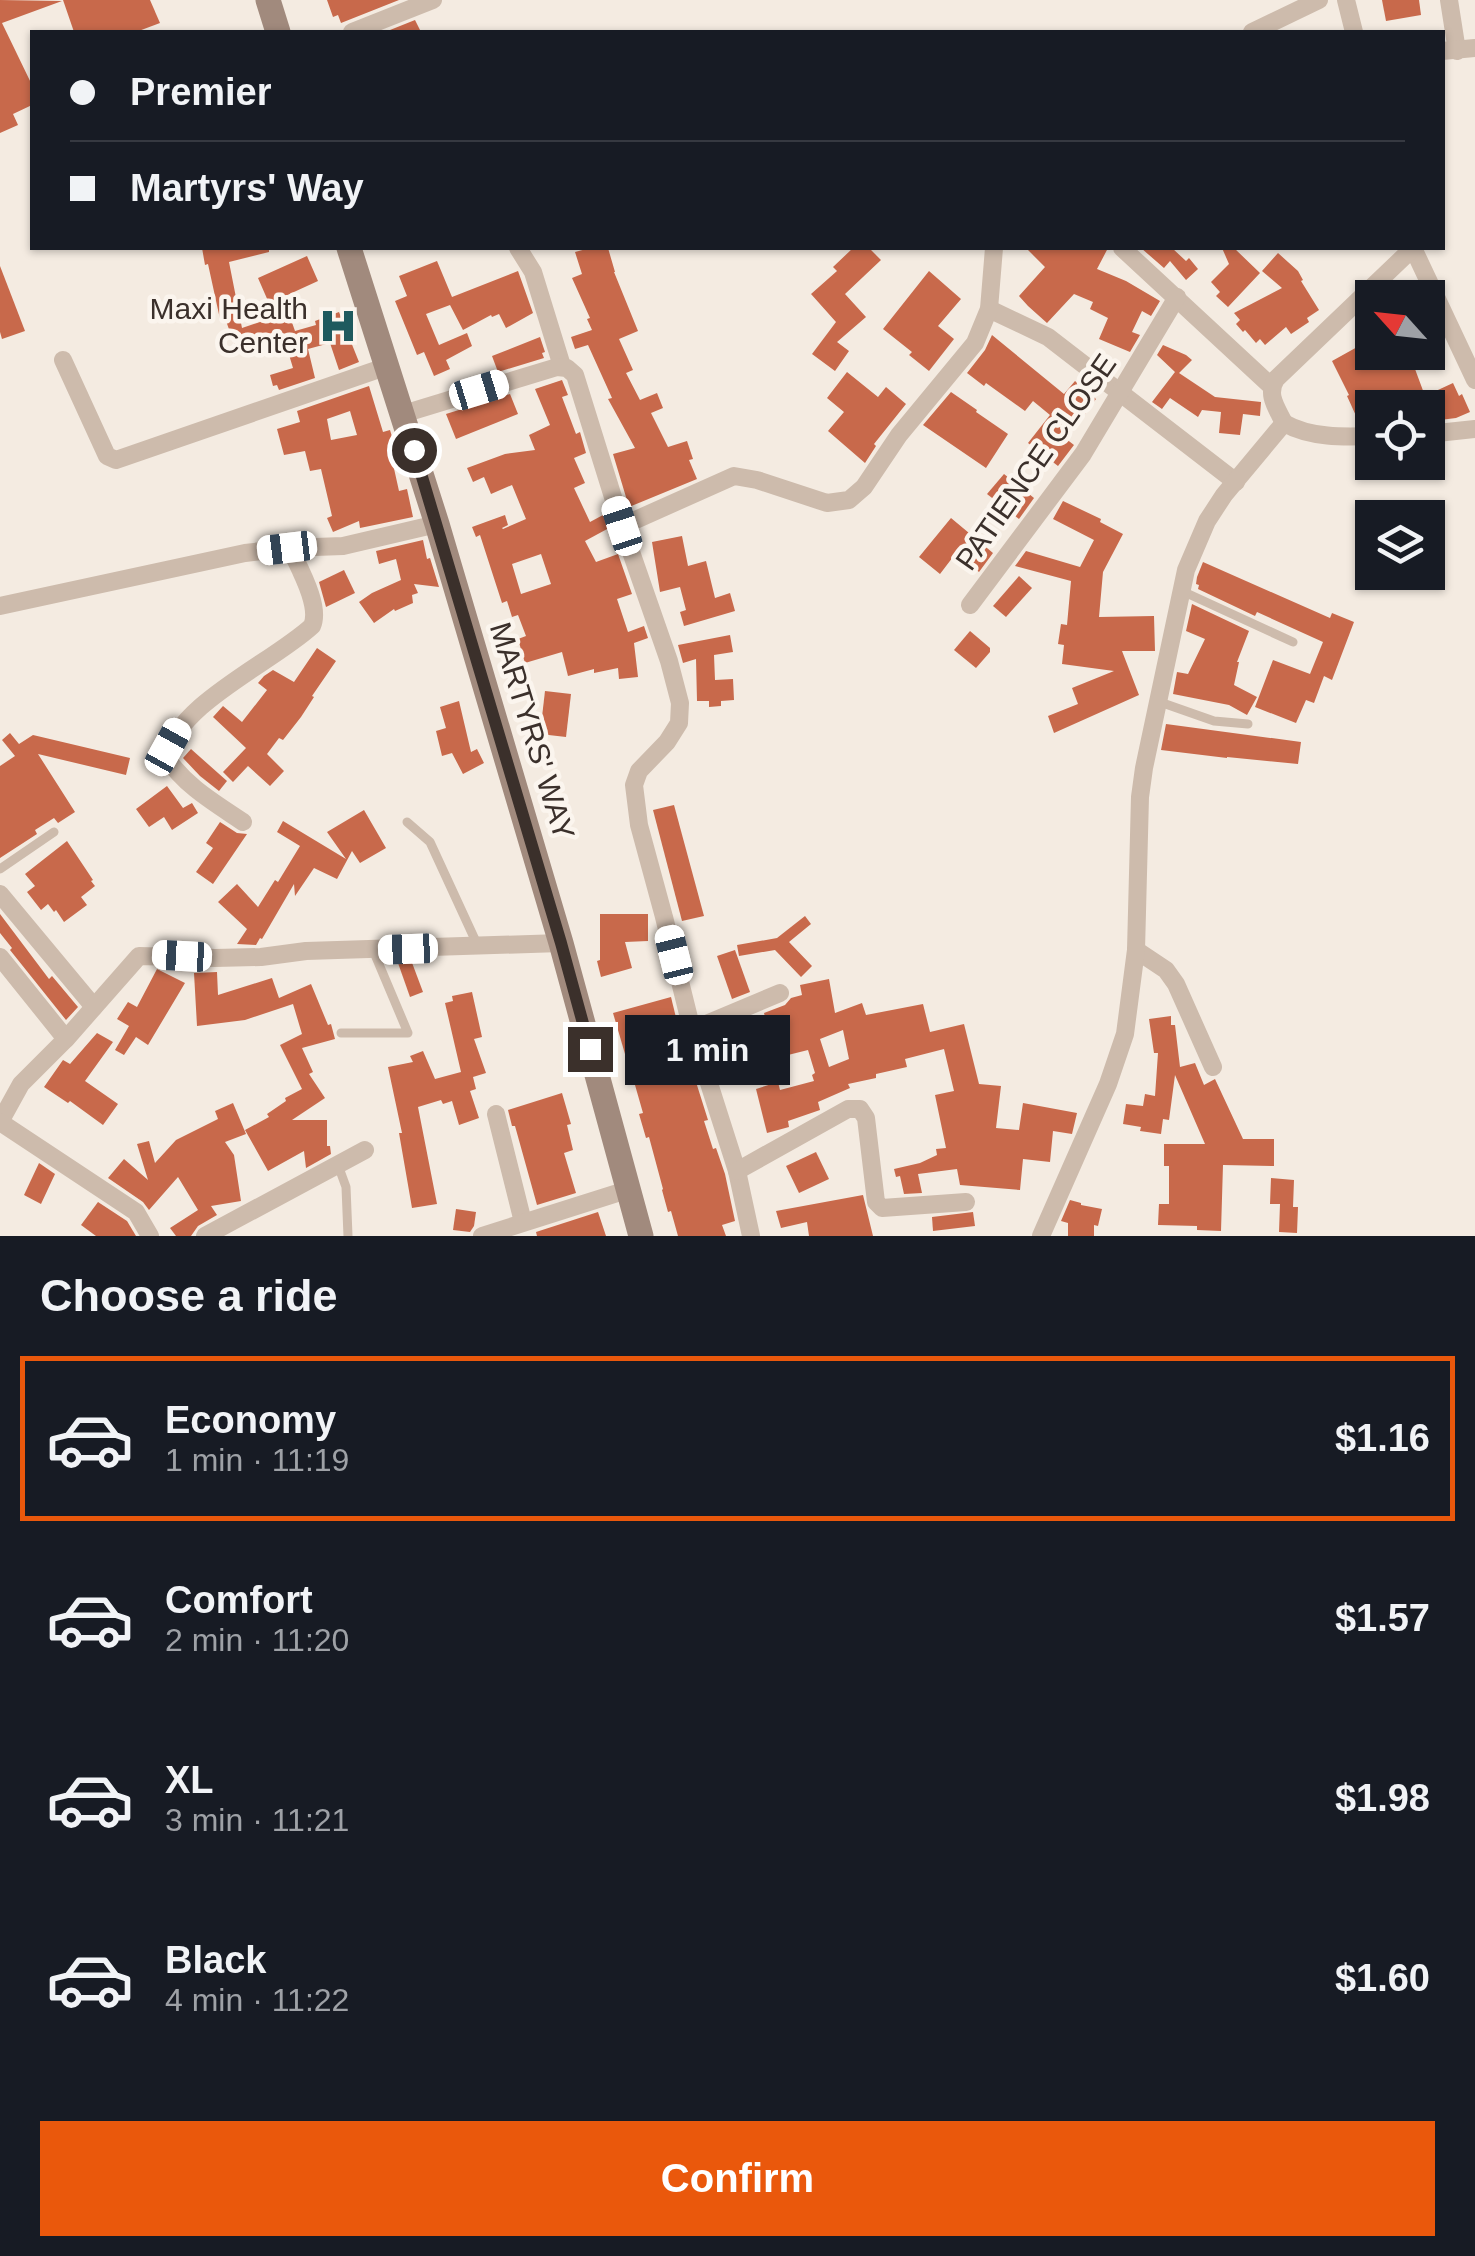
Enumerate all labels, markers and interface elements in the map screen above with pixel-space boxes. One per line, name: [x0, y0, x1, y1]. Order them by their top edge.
text: Premier: [130, 71, 272, 113]
text: Martyrs' Way: [130, 167, 364, 209]
north arrow: [1355, 280, 1445, 370]
map controls: [1355, 280, 1445, 590]
place label: Maxi Health Center: [150, 292, 308, 359]
hospital icon: Maxi Health Center: [317, 305, 359, 347]
street label: PATIENCE CLOSE: [949, 348, 1122, 576]
car: [446, 367, 512, 413]
button: locate: [1355, 390, 1445, 480]
route start: [392, 428, 437, 473]
car: [598, 493, 646, 559]
button: layers: [1355, 500, 1445, 590]
car: [255, 529, 319, 567]
street label: MARTYRS' WAY: [484, 618, 581, 843]
car: [140, 713, 196, 781]
car: [652, 922, 696, 988]
car: [377, 933, 439, 965]
car: [151, 939, 213, 973]
callout: 1 min: [625, 1014, 790, 1084]
route end: [568, 1027, 613, 1072]
text: 1 min: [666, 1032, 749, 1068]
text: Choose a ride: [40, 1270, 338, 1321]
icon: car: [45, 1394, 135, 1484]
text: Economy: [165, 1399, 336, 1441]
text: $1.16: [1335, 1417, 1430, 1459]
text: 1 min · 11:19: [165, 1442, 349, 1478]
icon: car: [45, 1574, 135, 1664]
text: Comfort: [165, 1579, 313, 1621]
text: $1.57: [1335, 1597, 1430, 1639]
text: 2 min · 11:20: [165, 1622, 349, 1658]
icon: car: [45, 1754, 135, 1844]
text: XL: [165, 1759, 214, 1801]
text: $1.98: [1335, 1777, 1430, 1819]
text: 3 min · 11:21: [165, 1802, 349, 1838]
icon: car: [45, 1934, 135, 2024]
text: Black: [165, 1939, 266, 1981]
text: $1.60: [1335, 1957, 1430, 1999]
text: 4 min · 11:22: [165, 1982, 349, 2018]
button: Confirm: [40, 2121, 1435, 2236]

